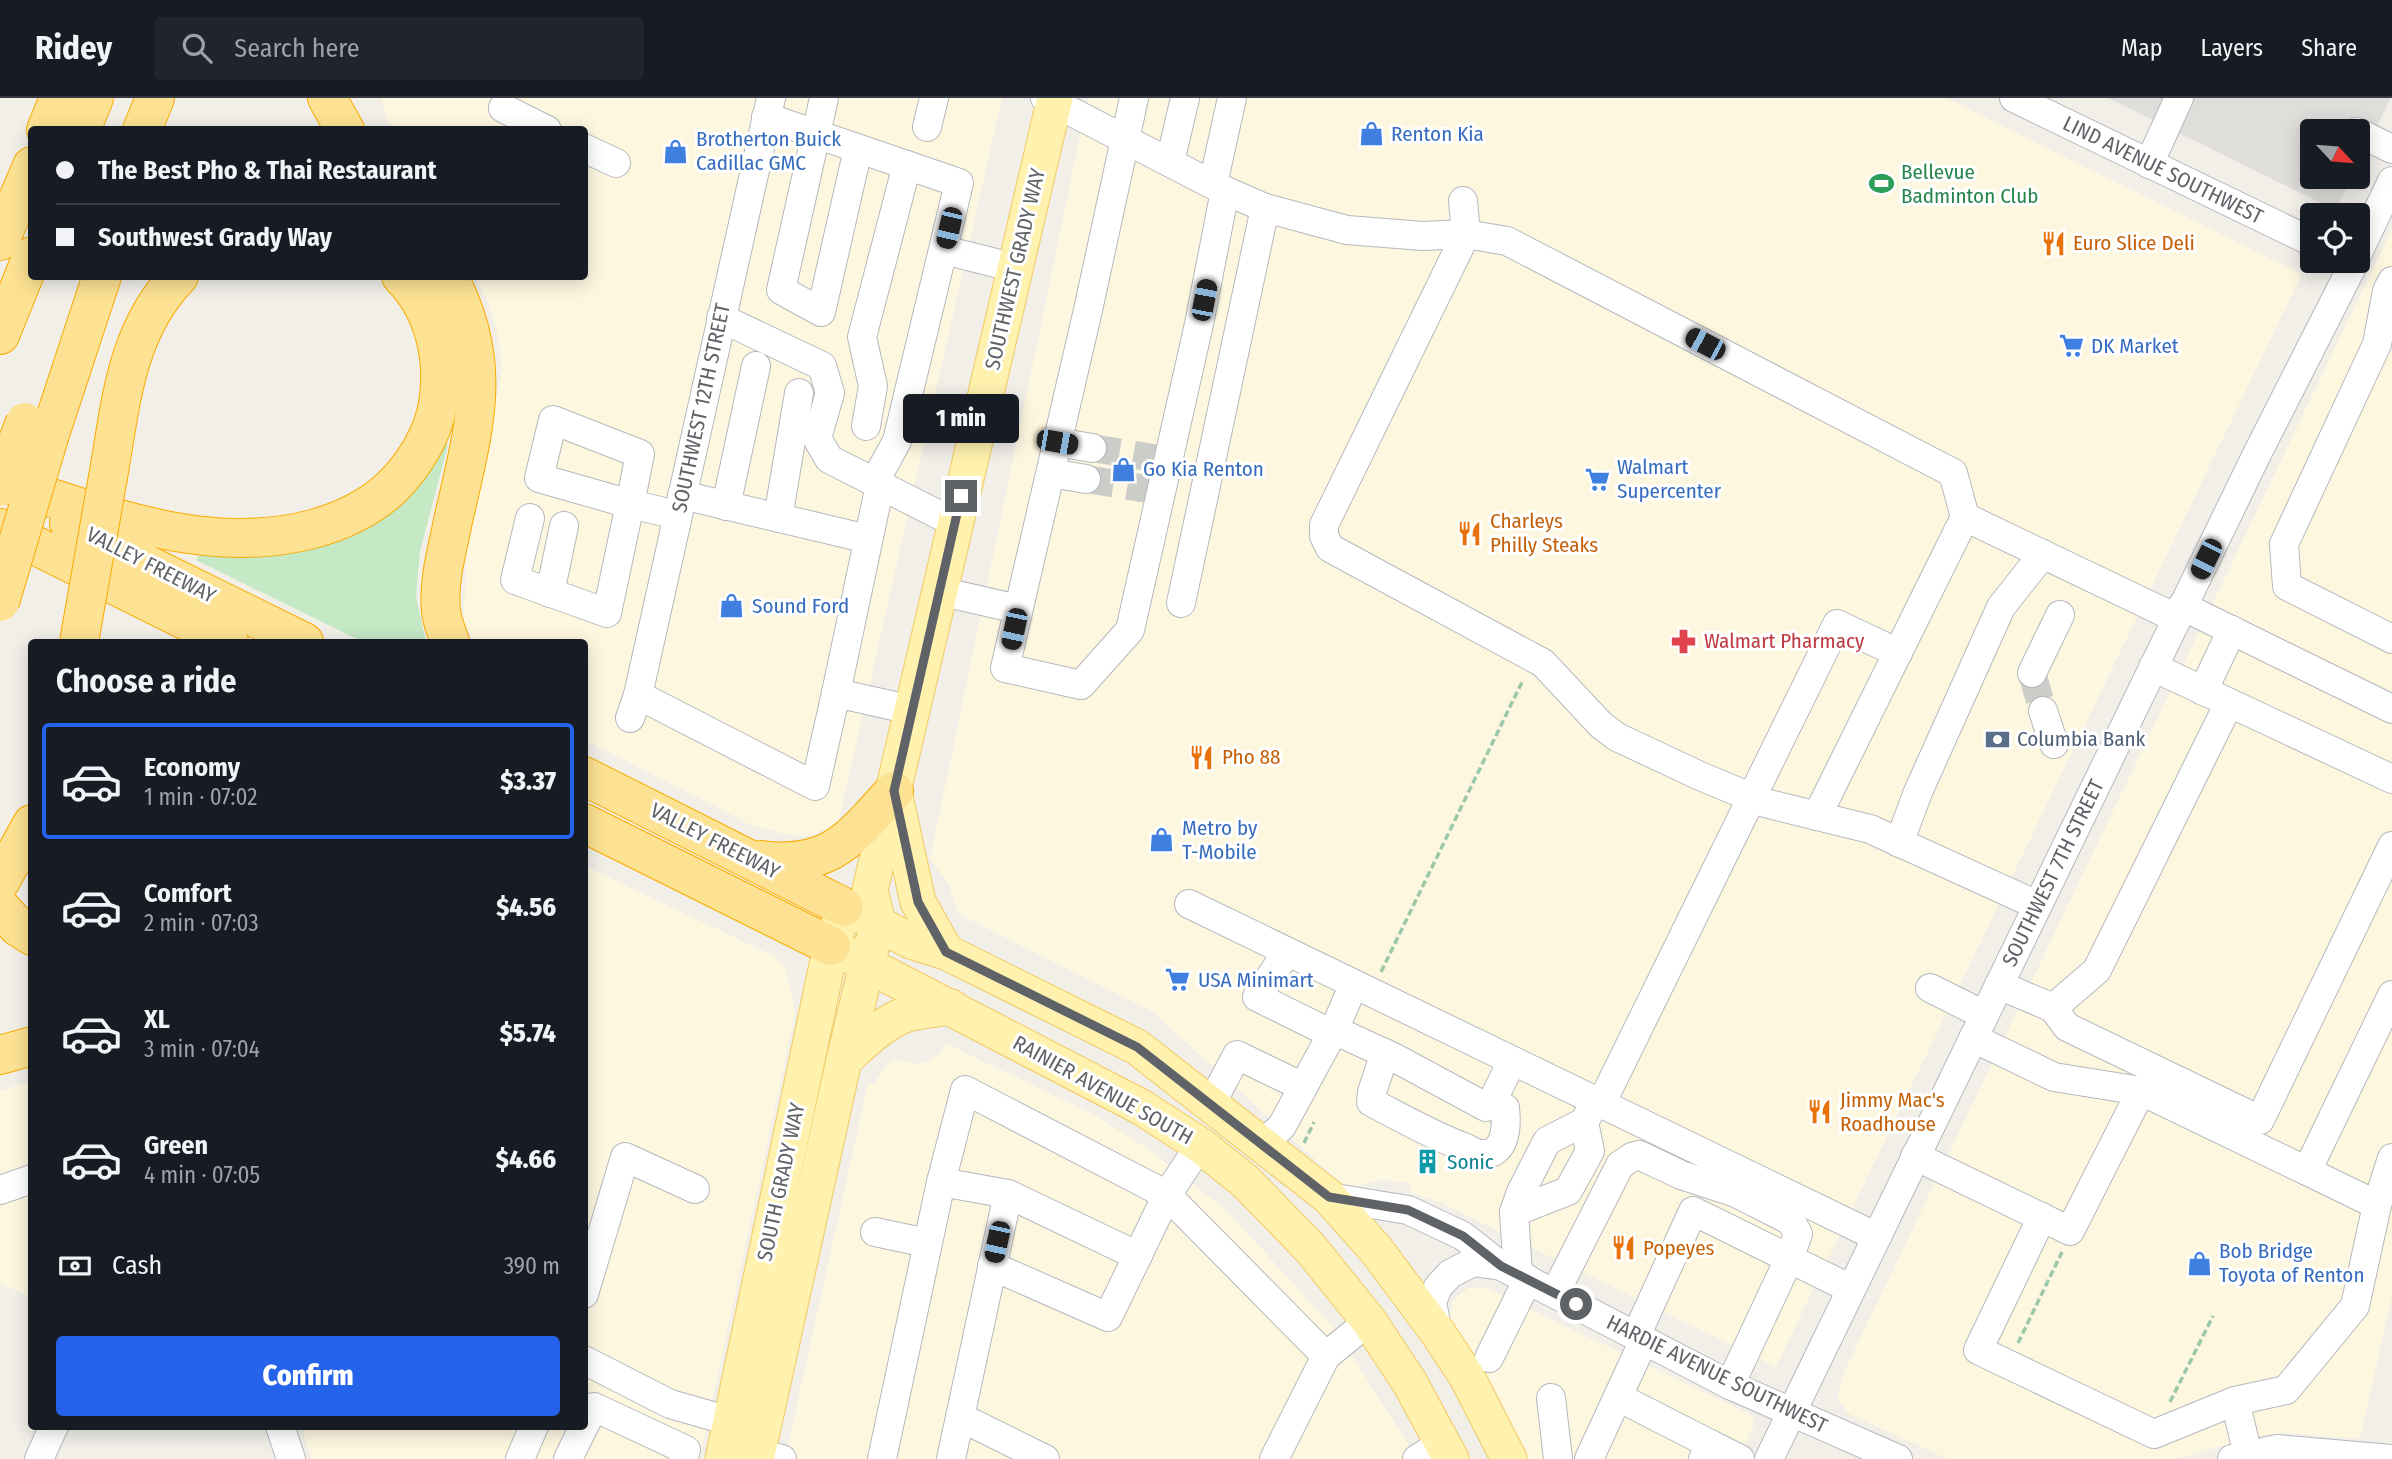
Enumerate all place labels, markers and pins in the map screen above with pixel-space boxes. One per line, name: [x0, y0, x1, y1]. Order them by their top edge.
shop icon: Renton Kia: [1357, 120, 1385, 148]
place label: Renton Kia: [1391, 121, 1484, 147]
place label: Brotherton Buick Cadillac GMC: [696, 126, 841, 176]
shop icon: Brotherton Buick Cadillac GMC: [662, 137, 690, 165]
place label: Bellevue Badminton Club: [1901, 159, 2038, 209]
sports icon: Bellevue Badminton Club: [1867, 170, 1895, 198]
restaurant icon: Euro Slice Deli: [2039, 229, 2067, 257]
place label: Euro Slice Deli: [2073, 230, 2195, 256]
supermarket icon: DK Market: [2057, 332, 2085, 360]
place label: DK Market: [2091, 333, 2179, 359]
place label: Walmart Supercenter: [1617, 454, 1722, 504]
shop icon: Go Kia Renton: [1109, 455, 1137, 483]
place label: Go Kia Renton: [1143, 456, 1264, 482]
supermarket icon: Walmart Supercenter: [1583, 465, 1611, 493]
place label: Charleys Philly Steaks: [1490, 508, 1598, 558]
restaurant icon: Charleys Philly Steaks: [1456, 519, 1484, 547]
shop icon: Sound Ford: [718, 592, 746, 620]
place label: Sound Ford: [752, 593, 849, 619]
pharmacy icon: Walmart Pharmacy: [1670, 627, 1698, 655]
place label: Walmart Pharmacy: [1704, 628, 1865, 654]
bank icon: Columbia Bank: [1983, 725, 2011, 753]
place label: Columbia Bank: [2017, 726, 2146, 752]
restaurant icon: Pho 88: [1188, 743, 1216, 771]
place label: Pho 88: [1222, 744, 1281, 770]
place label: Metro by T-Mobile: [1182, 815, 1258, 865]
shop icon: Metro by T-Mobile: [1148, 826, 1176, 854]
supermarket icon: USA Minimart: [1164, 966, 1192, 994]
place label: USA Minimart: [1198, 967, 1314, 993]
place label: Jimmy Mac's Roadhouse: [1840, 1087, 1945, 1137]
restaurant icon: Jimmy Mac's Roadhouse: [1806, 1098, 1834, 1126]
building icon: Sonic: [1413, 1148, 1441, 1176]
place label: Sonic: [1447, 1149, 1494, 1175]
restaurant icon: Popeyes: [1609, 1234, 1637, 1262]
place label: Popeyes: [1643, 1235, 1715, 1261]
place label: Bob Bridge Toyota of Renton: [2219, 1238, 2364, 1288]
shop icon: Bob Bridge Toyota of Renton: [2185, 1249, 2213, 1277]

